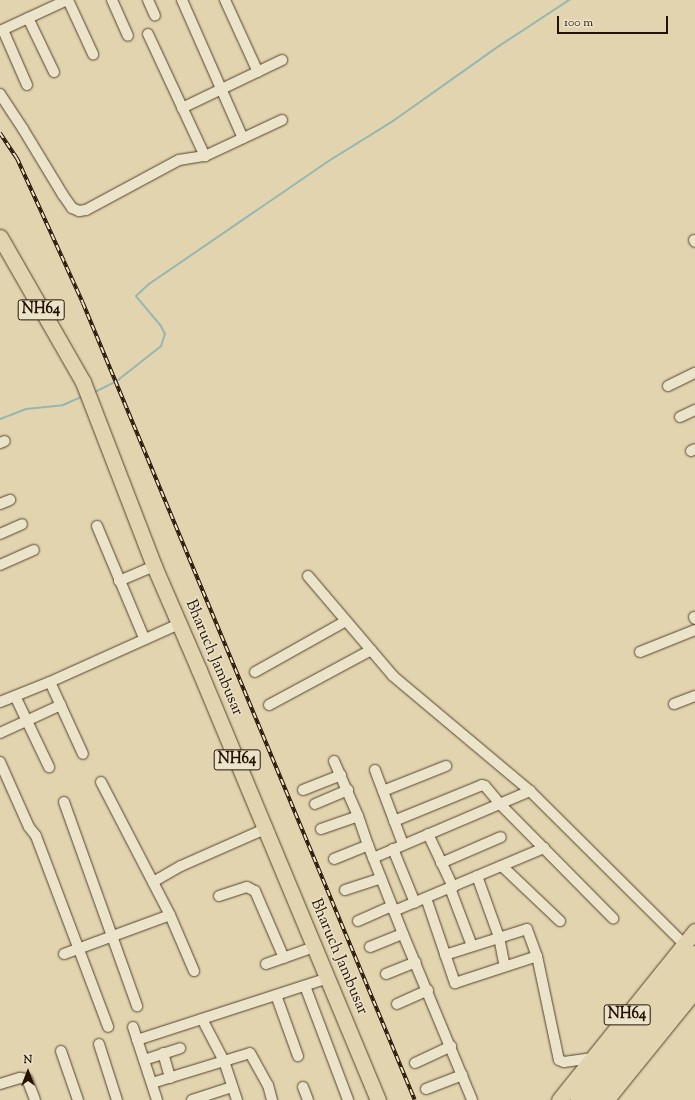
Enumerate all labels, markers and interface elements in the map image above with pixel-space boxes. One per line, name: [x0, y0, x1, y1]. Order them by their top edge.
scale bar: [559, 8, 670, 34]
text: 100 m: [564, 14, 593, 32]
road number: NH64: [17, 297, 65, 323]
street label: Bharuch Jambusar: [180, 597, 246, 719]
road number: NH64: [213, 747, 261, 773]
street label: Bharuch Jambusar: [305, 896, 371, 1018]
road number: NH64: [603, 1002, 651, 1028]
north arrow: [8, 1052, 48, 1092]
text: N: [24, 1052, 32, 1068]

